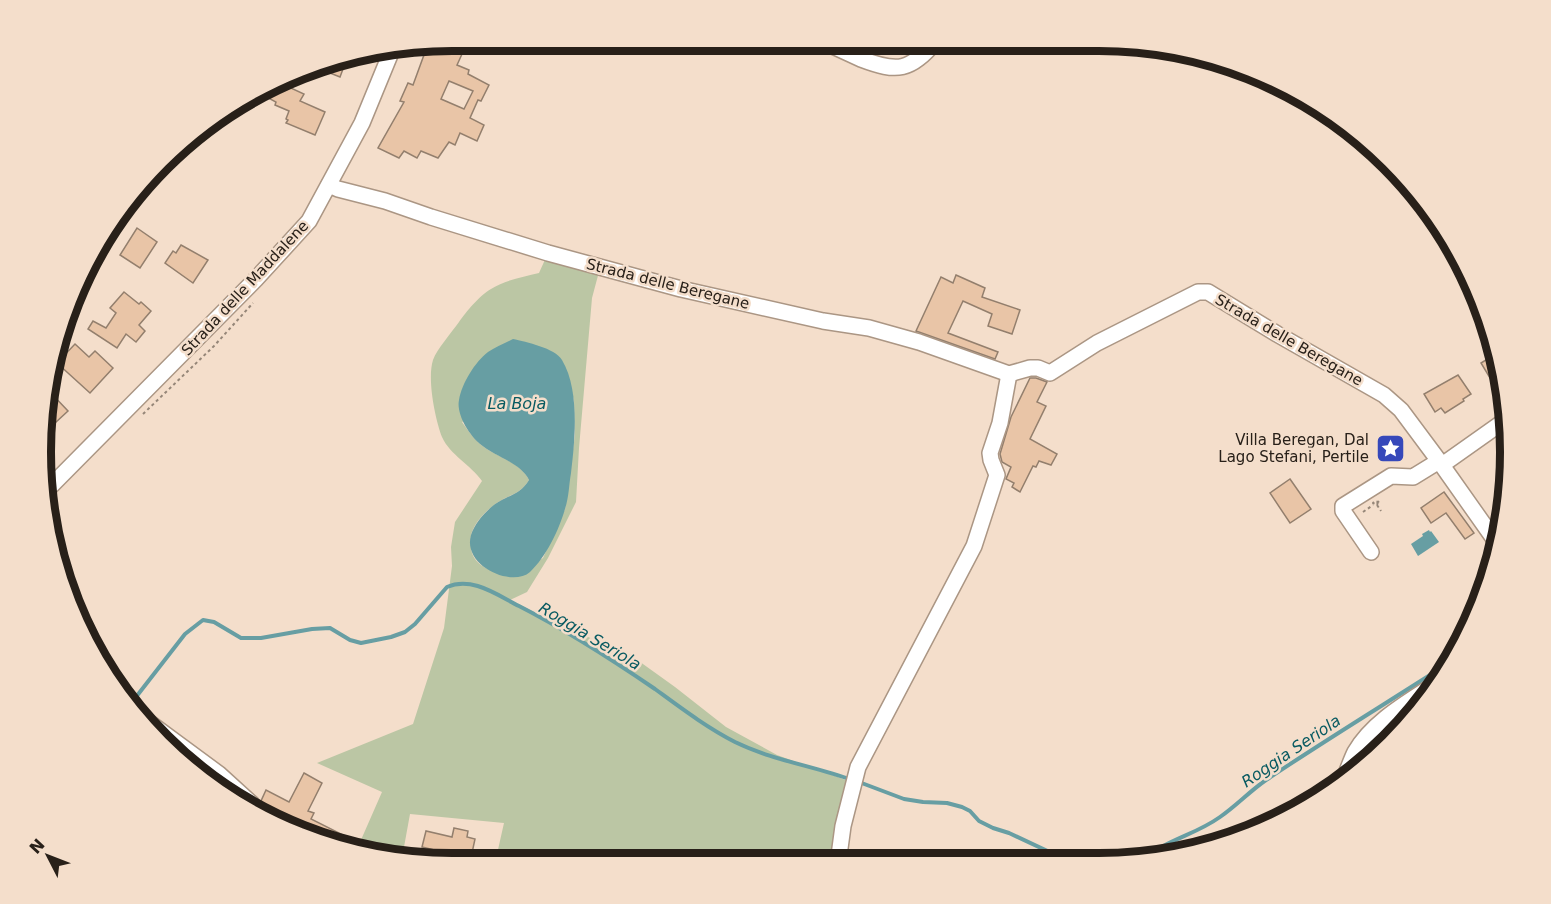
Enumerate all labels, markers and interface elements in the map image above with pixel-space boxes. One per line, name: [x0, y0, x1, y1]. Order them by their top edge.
street label: Strada delle Maddalene: [178, 217, 312, 359]
street label: Strada delle Beregane: [585, 255, 751, 313]
street label: Strada delle Beregane: [1212, 290, 1366, 390]
water label: La Boja: [488, 394, 546, 413]
place label: Villa Beregan, Dal Lago Stefani, Pertile: [1218, 431, 1369, 466]
place icon: Villa Beregan, Dal Lago Stefani, Pertile: [1374, 433, 1406, 465]
water label: Roggia Seriola: [536, 598, 644, 674]
water label: Roggia Seriola: [1238, 711, 1344, 791]
north arrow: [18, 826, 78, 886]
text: N: [26, 835, 49, 858]

